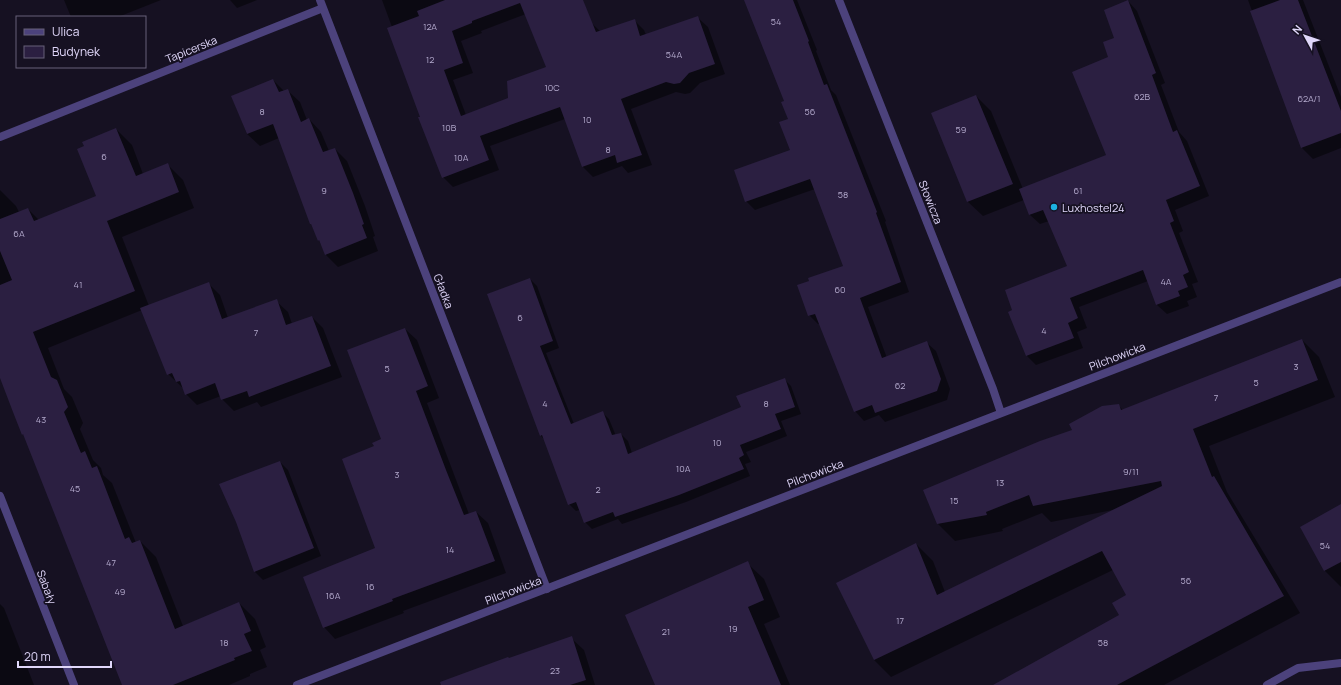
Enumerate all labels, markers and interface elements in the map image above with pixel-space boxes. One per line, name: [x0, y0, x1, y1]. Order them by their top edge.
house number: 54: [771, 15, 781, 28]
legend: [16, 16, 146, 68]
north arrow: [1285, 16, 1325, 56]
house number: 12A: [423, 20, 437, 33]
text: N: [1289, 21, 1305, 37]
text: Ulica: [52, 23, 79, 40]
street label: Tapicerska: [163, 32, 219, 66]
text: Budynek: [52, 43, 101, 60]
house number: 54A: [666, 48, 682, 61]
house number: 12: [426, 53, 434, 66]
house number: 10C: [544, 81, 560, 94]
house number: 62B: [1134, 90, 1151, 103]
house number: 62A/1: [1297, 92, 1321, 105]
house number: 8: [259, 105, 265, 118]
house number: 56: [805, 105, 816, 118]
house number: 10: [583, 113, 592, 126]
house number: 10B: [442, 121, 457, 134]
house number: 59: [956, 123, 966, 136]
house number: 8: [605, 143, 611, 156]
house number: 6: [101, 150, 107, 163]
house number: 10A: [454, 151, 469, 164]
street label: Słowicza: [915, 178, 947, 226]
house number: 9: [321, 184, 327, 197]
house number: 61: [1074, 184, 1082, 197]
house number: 58: [838, 188, 848, 201]
place label: Luxhostel24: [1062, 200, 1124, 215]
marker: Luxhostel24: [1049, 202, 1059, 212]
house number: 6A: [13, 227, 25, 240]
street label: Gładka: [431, 272, 457, 310]
house number: 4A: [1160, 275, 1172, 288]
house number: 41: [74, 278, 82, 291]
house number: 60: [834, 283, 846, 296]
house number: 6: [517, 311, 523, 324]
house number: 4: [1041, 324, 1047, 337]
house number: 7: [254, 326, 259, 339]
street label: Pilchowicka: [1087, 338, 1147, 374]
house number: 3: [1294, 360, 1299, 373]
house number: 5: [384, 362, 390, 375]
house number: 5: [1253, 376, 1259, 389]
house number: 62: [895, 379, 905, 392]
house number: 7: [1214, 391, 1219, 404]
house number: 4: [542, 397, 548, 410]
house number: 8: [763, 397, 769, 410]
house number: 43: [36, 413, 46, 426]
house number: 10: [713, 436, 722, 449]
street label: Pilchowicka: [785, 455, 845, 491]
house number: 10A: [676, 462, 691, 475]
house number: 9/11: [1123, 465, 1139, 478]
house number: 3: [395, 468, 400, 481]
house number: 13: [996, 476, 1004, 489]
house number: 45: [70, 482, 80, 495]
house number: 2: [595, 483, 601, 496]
house number: 15: [950, 494, 958, 507]
house number: 54: [1320, 539, 1330, 552]
house number: 14: [446, 543, 454, 556]
house number: 47: [106, 556, 116, 569]
street label: Sabały: [34, 568, 60, 606]
street label: Pilchowicka: [483, 572, 543, 608]
house number: 56: [1181, 574, 1192, 587]
house number: 16: [365, 580, 375, 593]
house number: 49: [115, 585, 125, 598]
house number: 16A: [326, 589, 341, 602]
house number: 17: [896, 614, 904, 627]
house number: 19: [728, 622, 738, 635]
house number: 21: [662, 625, 670, 638]
house number: 18: [220, 636, 228, 649]
house number: 58: [1098, 636, 1108, 649]
scale bar: [18, 643, 111, 669]
text: 20 m: [24, 648, 51, 665]
house number: 23: [550, 664, 560, 677]

